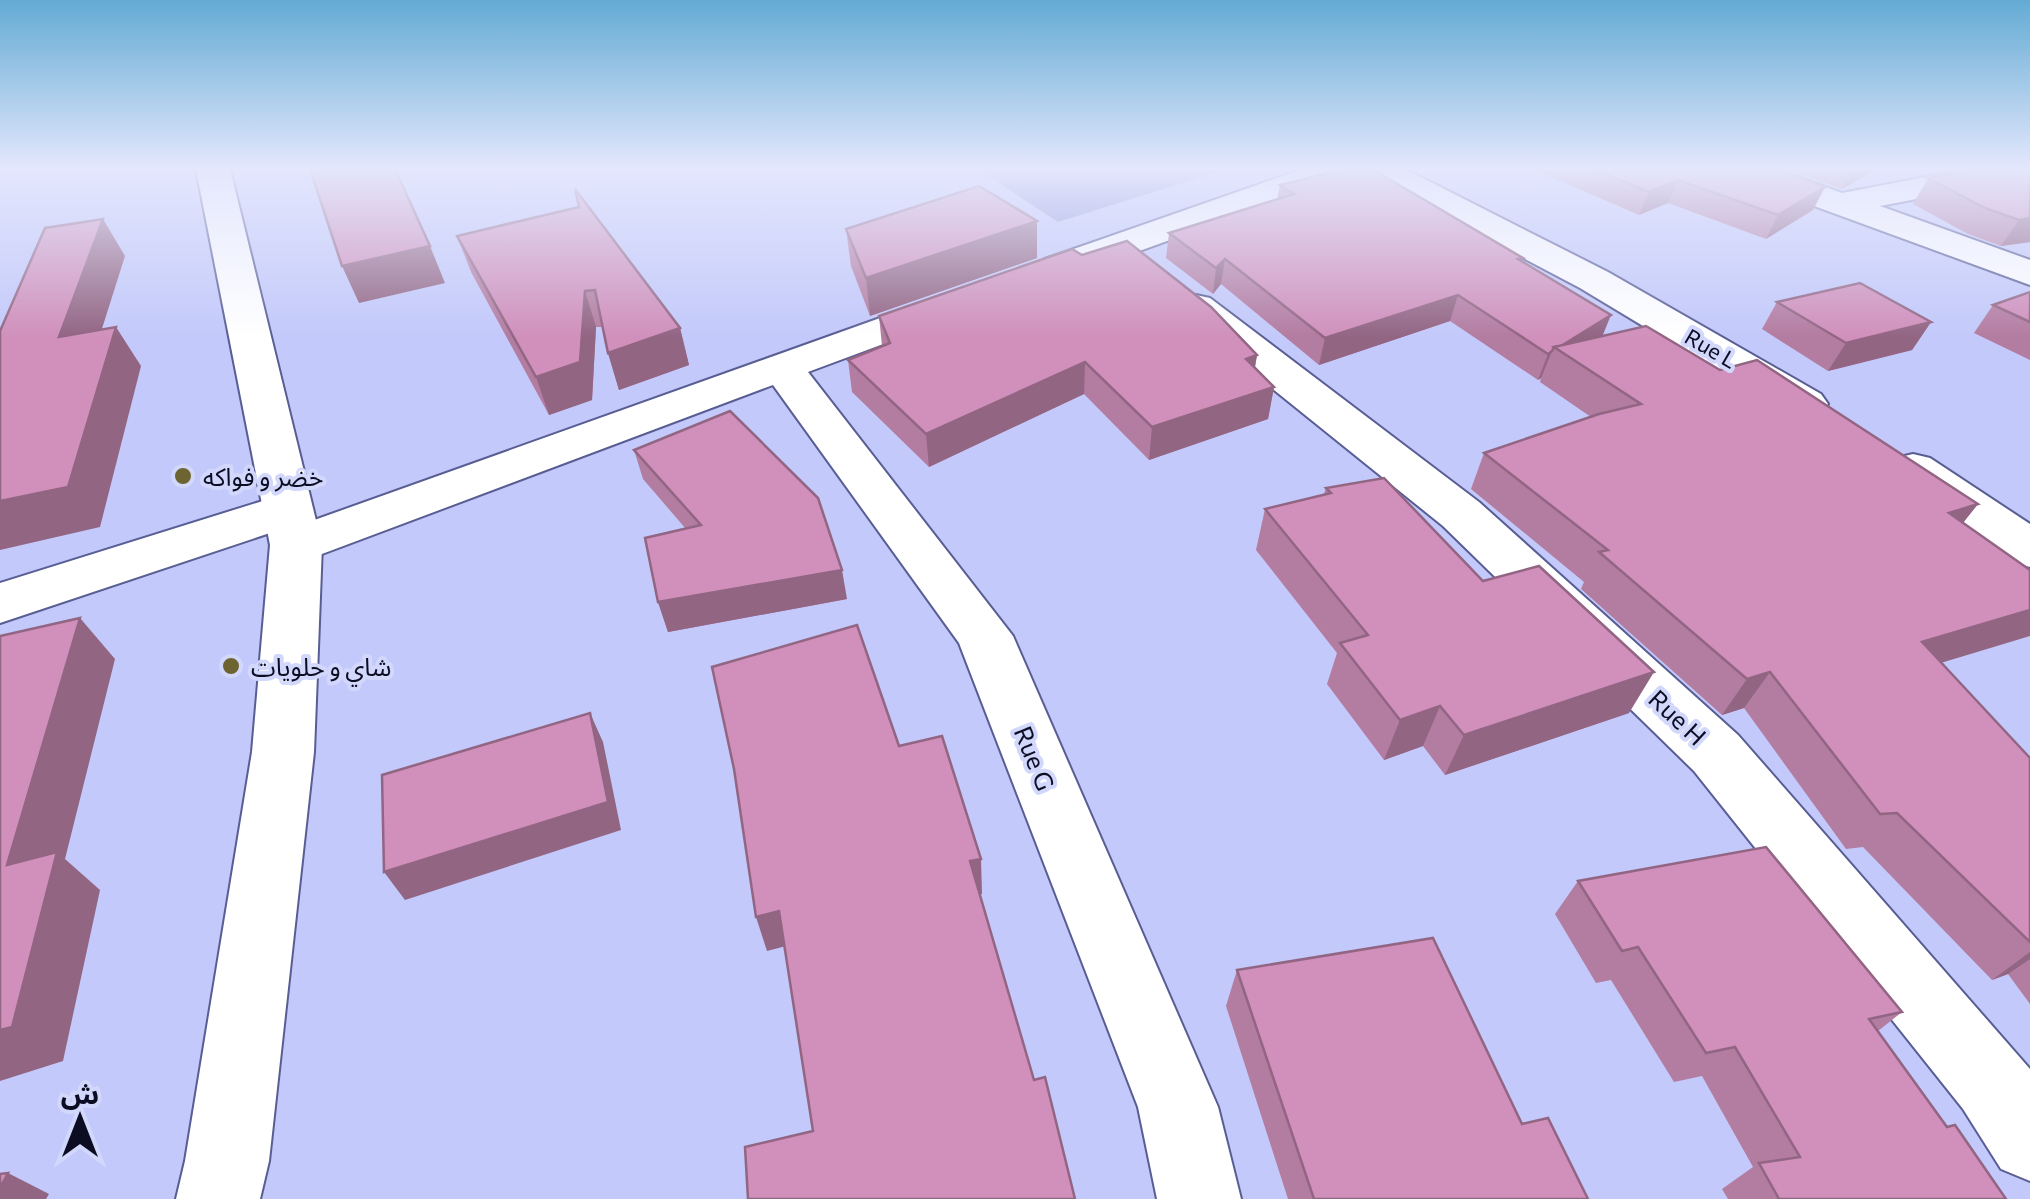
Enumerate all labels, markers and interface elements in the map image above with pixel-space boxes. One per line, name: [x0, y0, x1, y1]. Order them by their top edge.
street label: Rue L: [1680, 322, 1742, 374]
place label: خضر و فواكه: [203, 461, 323, 492]
marker: خضر و فواكه: [172, 465, 194, 487]
place label: شاي و حلويات: [251, 651, 391, 687]
marker: شاي و حلويات: [220, 655, 242, 677]
street label: Rue H: [1643, 683, 1713, 751]
street label: Rue G: [1009, 721, 1061, 795]
north arrow: [30, 1069, 130, 1169]
text: ش: [61, 1076, 99, 1110]

